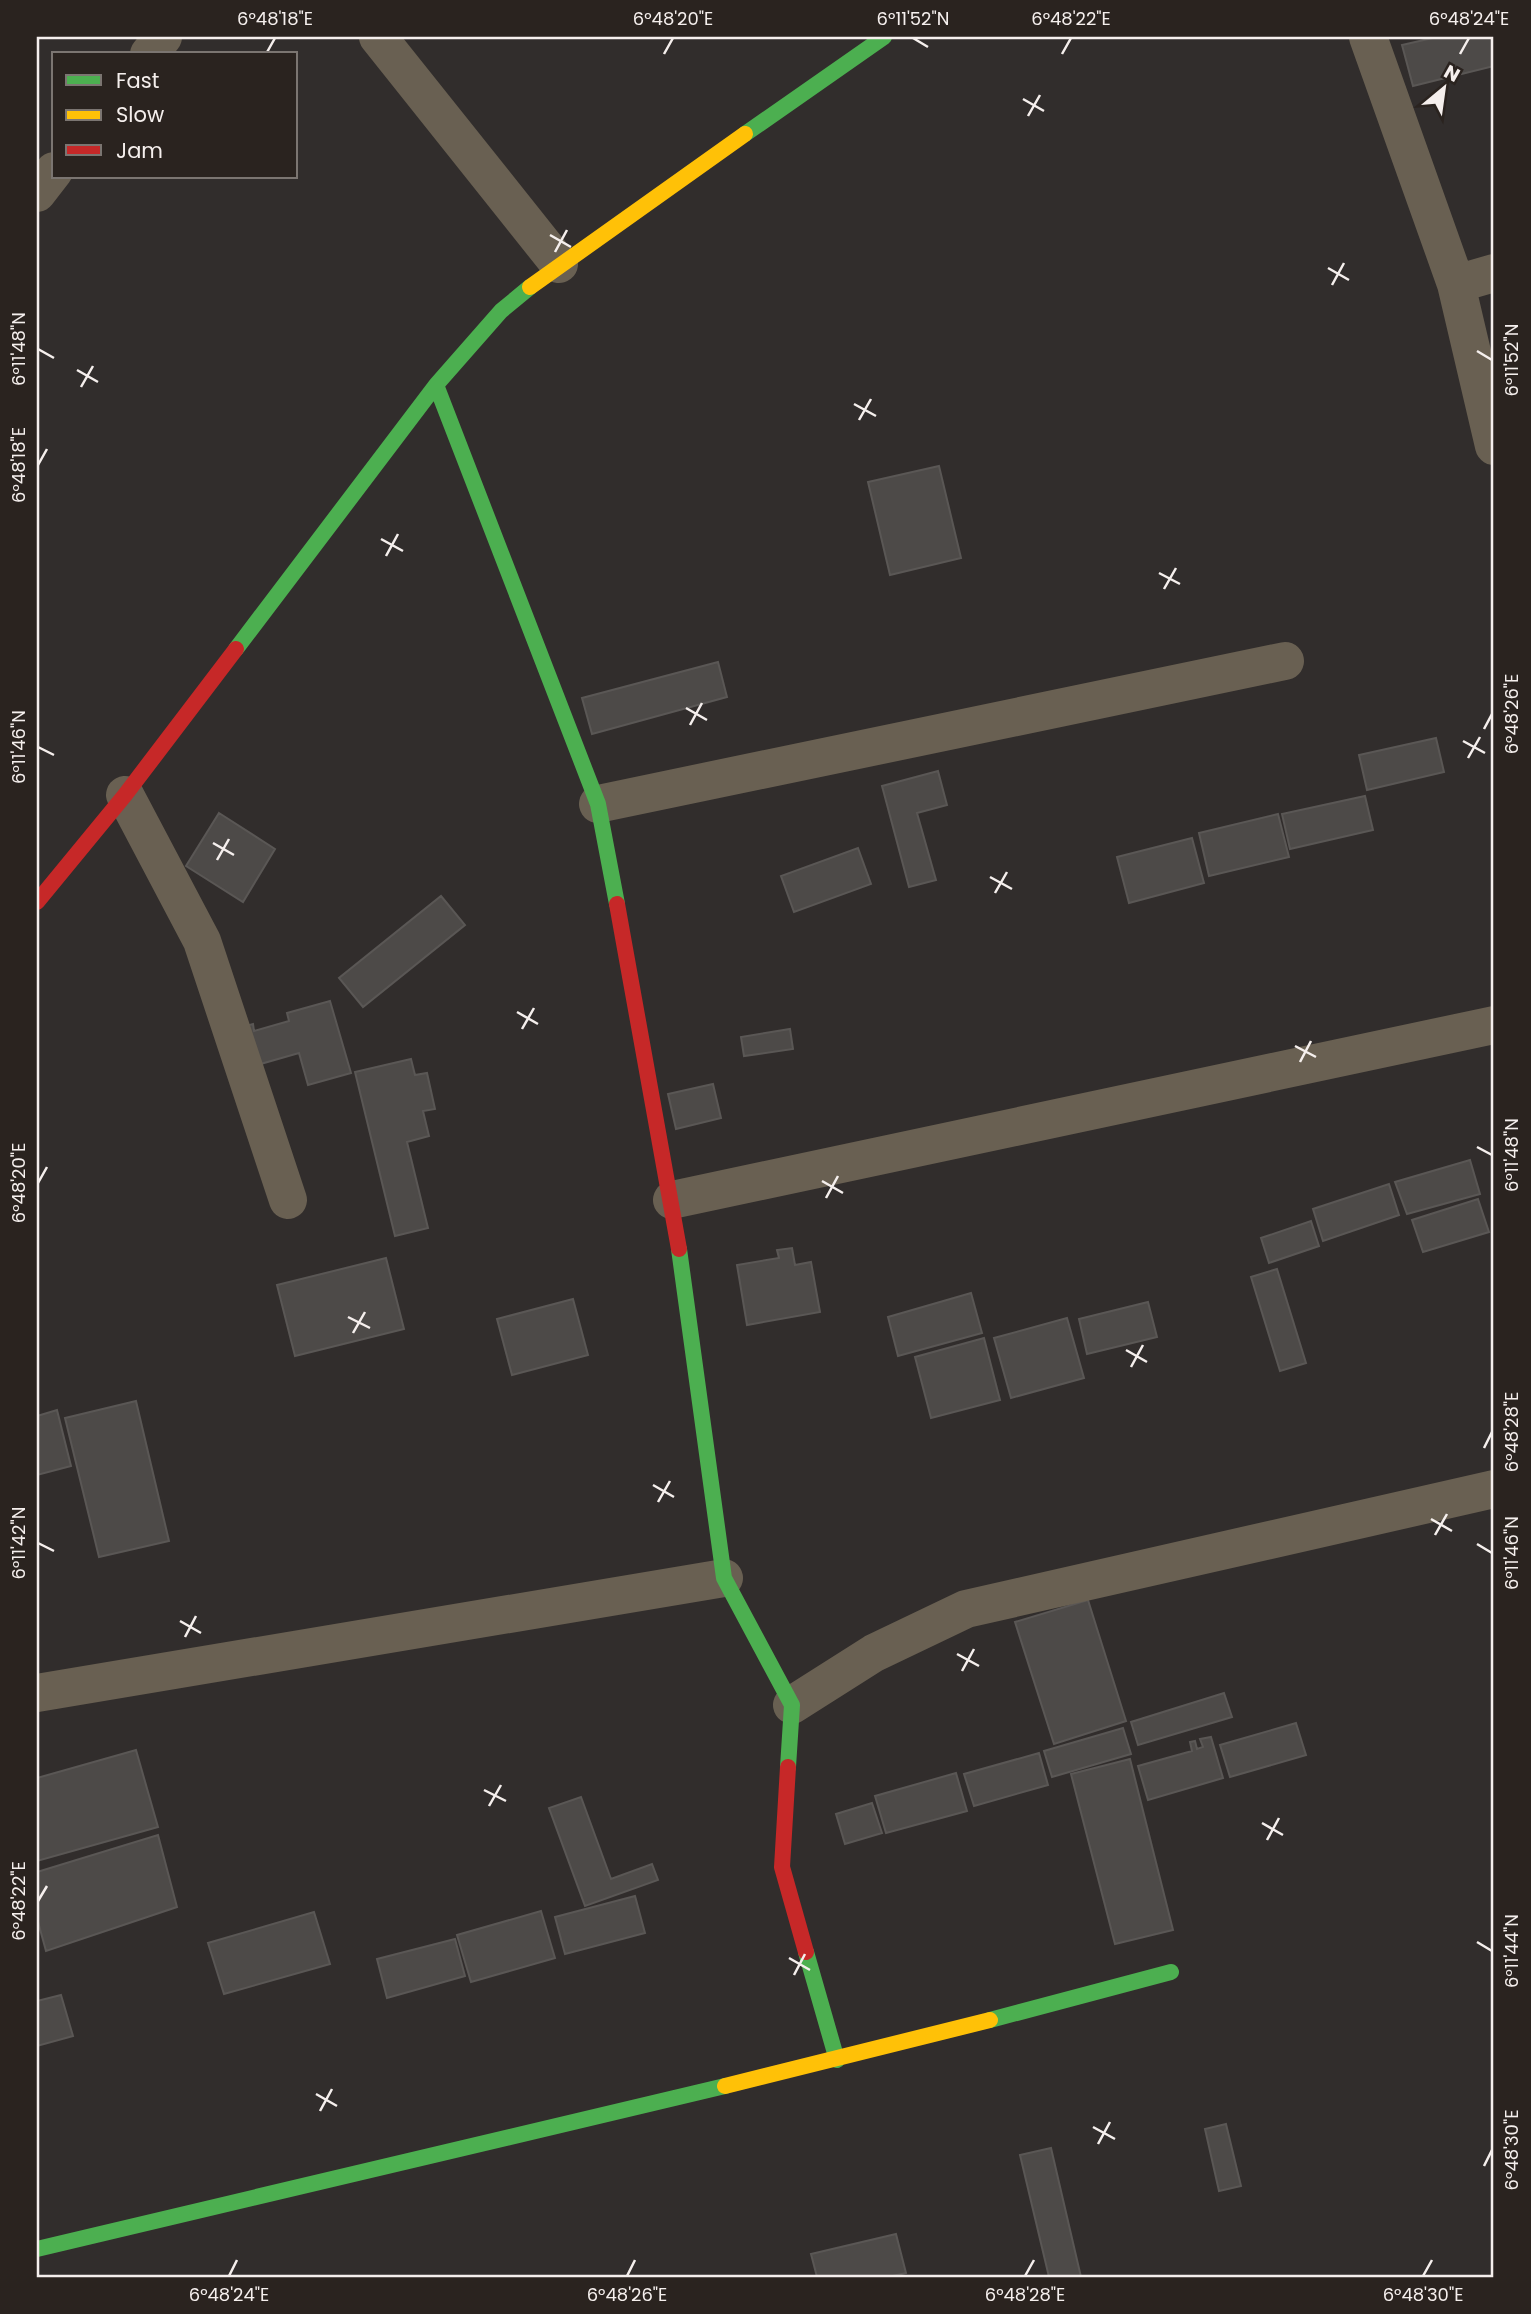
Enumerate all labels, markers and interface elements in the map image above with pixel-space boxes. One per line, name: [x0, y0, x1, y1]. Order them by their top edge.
text: 6°48'18"E: [237, 6, 313, 31]
text: 6°48'20"E: [633, 6, 713, 31]
text: 6°11'52"N: [877, 6, 949, 31]
text: 6°48'22"E: [1031, 6, 1111, 31]
text: 6°48'24"E: [1429, 6, 1509, 31]
legend: [52, 52, 298, 178]
north arrow: [1408, 52, 1478, 122]
text: N: [1439, 58, 1465, 89]
text: Fast: [116, 66, 159, 95]
text: Slow: [116, 100, 164, 129]
text: Jam: [116, 136, 163, 165]
text: 6°11'48"N: [6, 312, 31, 386]
text: 6°11'52"N: [1499, 324, 1524, 396]
text: 6°48'18"E: [6, 427, 31, 503]
text: 6°48'26"E: [1499, 674, 1524, 754]
text: 6°11'46"N: [6, 710, 31, 784]
text: 6°11'48"N: [1499, 1118, 1524, 1192]
text: 6°48'20"E: [6, 1143, 31, 1223]
text: 6°48'28"E: [1499, 1392, 1524, 1472]
text: 6°11'42"N: [6, 1507, 31, 1579]
text: 6°11'46"N: [1499, 1516, 1524, 1590]
text: 6°48'22"E: [6, 1861, 31, 1941]
text: 6°11'44"N: [1499, 1914, 1524, 1988]
text: 6°48'30"E: [1499, 2110, 1524, 2190]
text: 6°48'24"E: [189, 2282, 269, 2307]
text: 6°48'26"E: [587, 2282, 667, 2307]
text: 6°48'28"E: [985, 2282, 1065, 2307]
text: 6°48'30"E: [1383, 2282, 1463, 2307]

